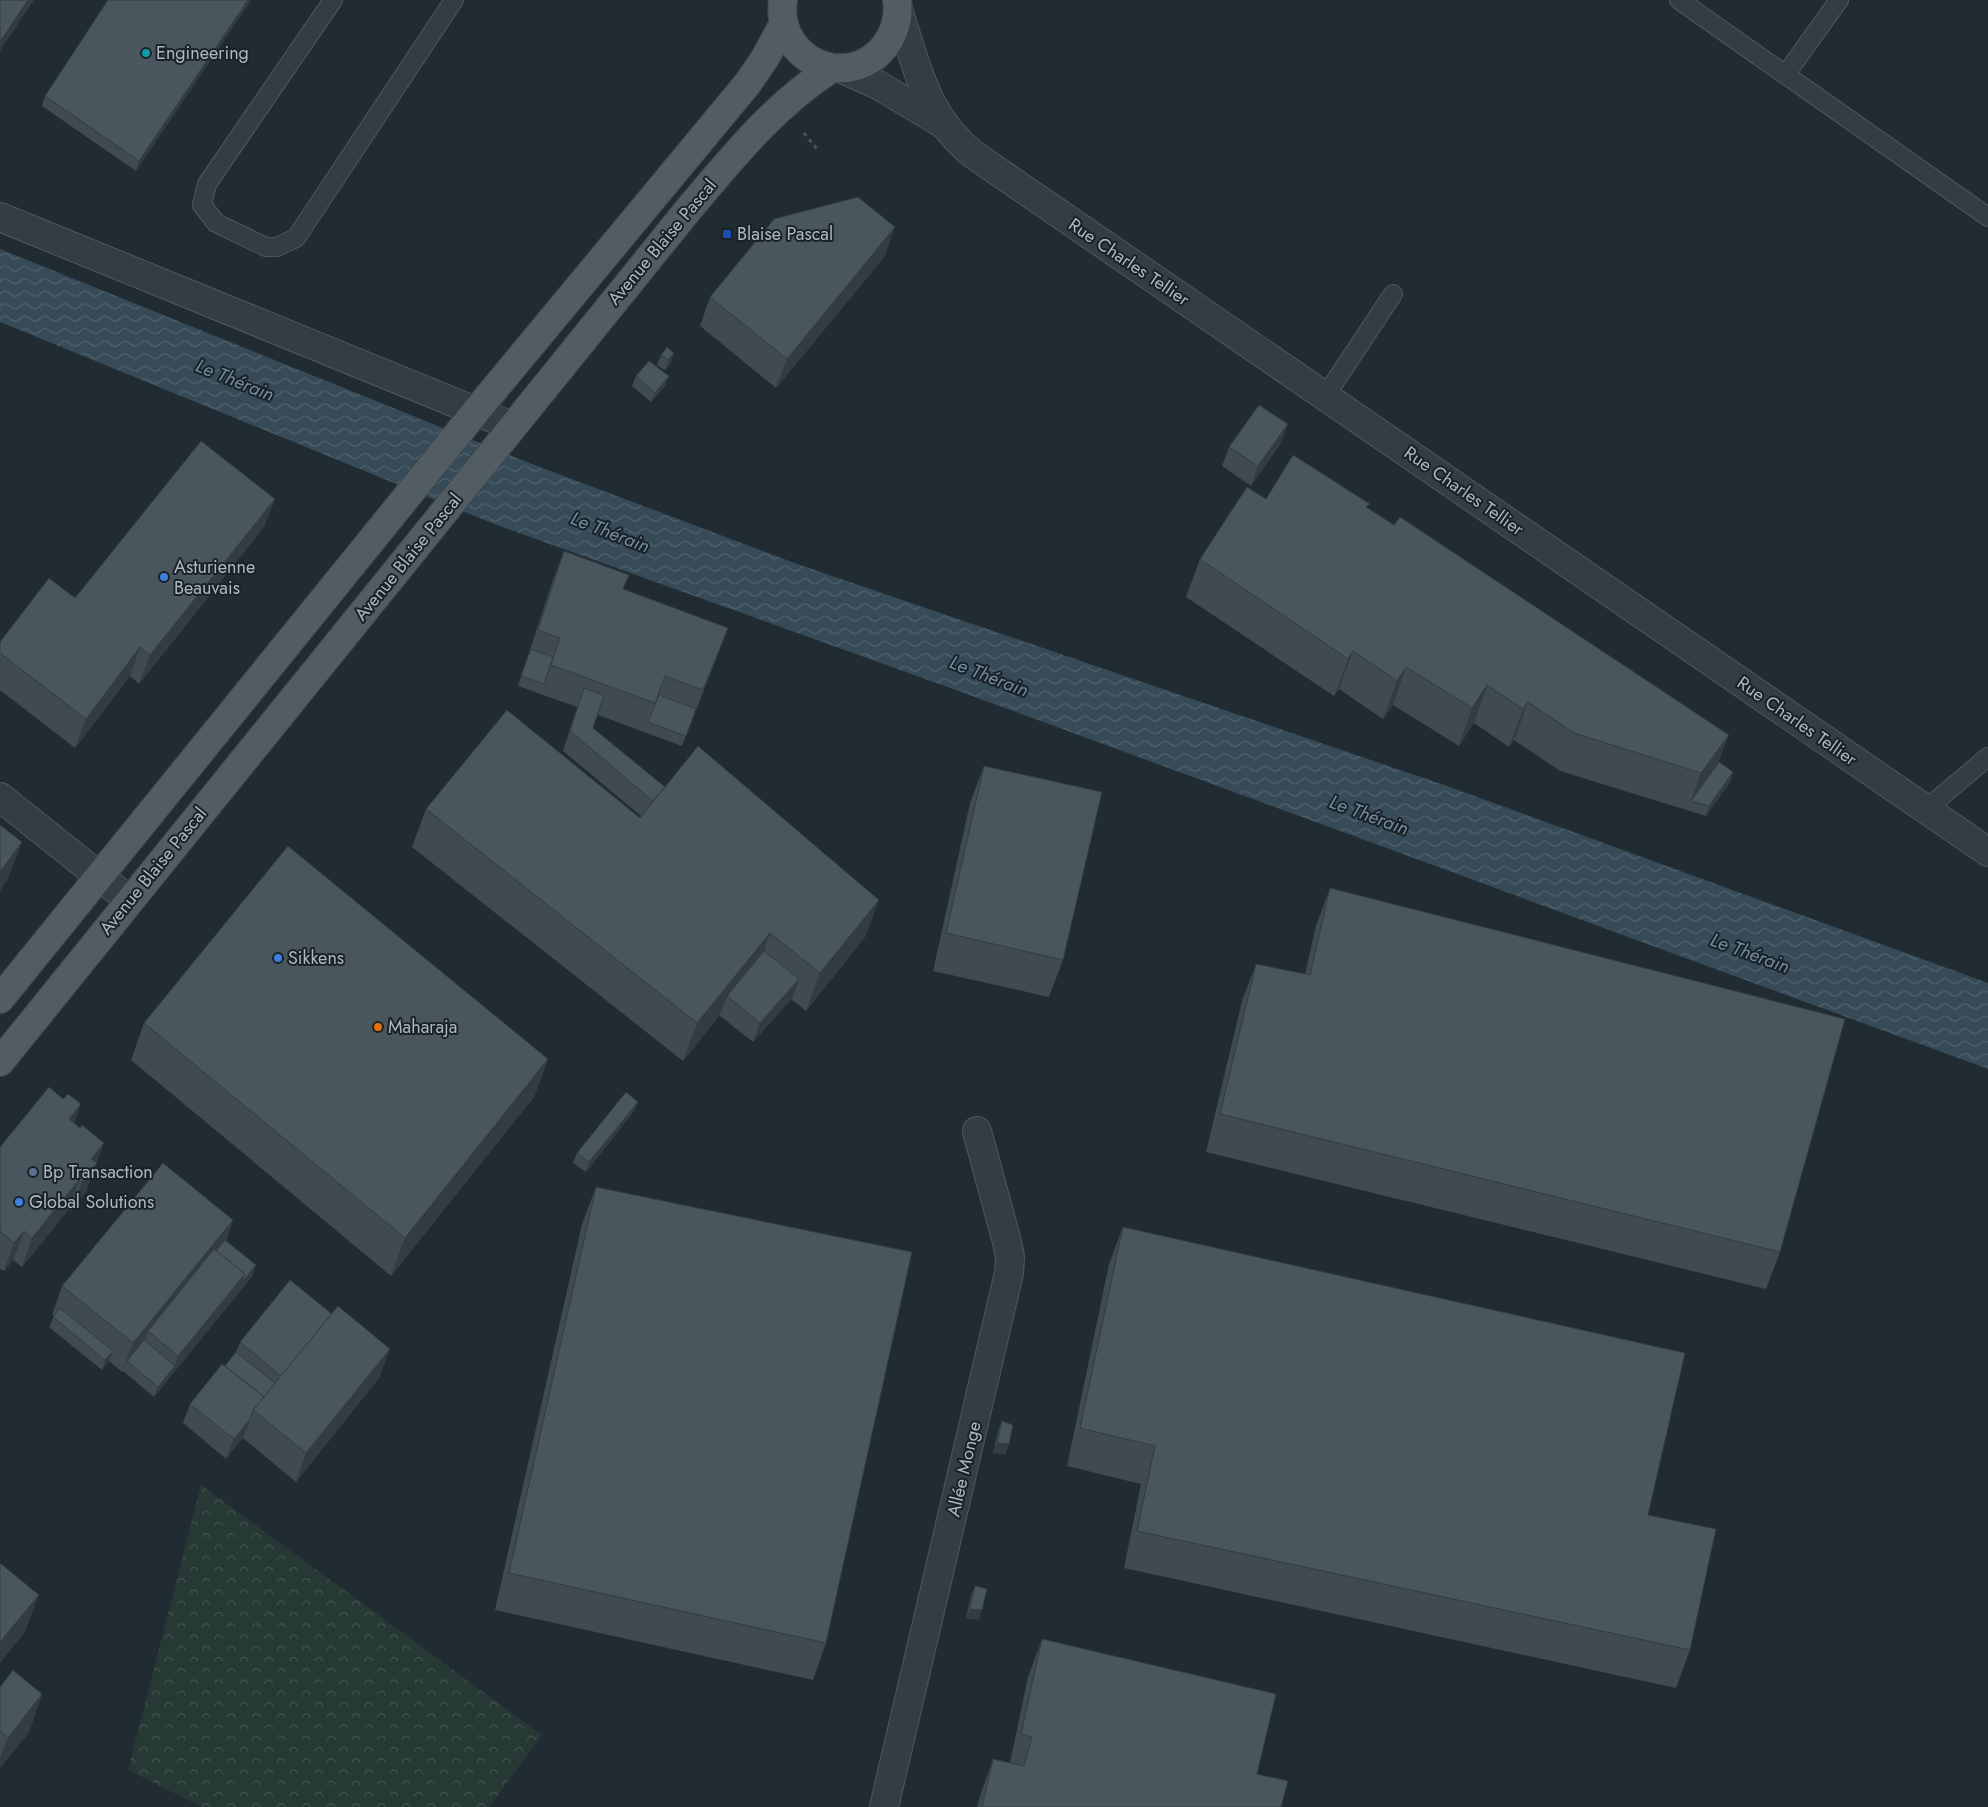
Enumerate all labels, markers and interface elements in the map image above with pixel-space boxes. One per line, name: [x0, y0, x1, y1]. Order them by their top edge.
place label: Engineering: [156, 40, 249, 66]
marker: Engineering: [140, 47, 152, 59]
street label: Avenue Blaise Pascal: [601, 173, 723, 311]
street label: Rue Charles Tellier: [1063, 212, 1195, 313]
place label: Blaise Pascal: [737, 221, 833, 247]
marker: Blaise Pascal: [721, 228, 733, 240]
water label: Le Thérain: [192, 352, 278, 408]
street label: Rue Charles Tellier: [1399, 440, 1530, 543]
street label: Avenue Blaise Pascal: [348, 488, 468, 626]
water label: Le Thérain: [567, 505, 653, 559]
place label: Asturienne Beauvais: [174, 554, 255, 601]
marker: Asturienne Beauvais: [158, 571, 170, 583]
water label: Le Thérain: [946, 649, 1032, 703]
street label: Rue Charles Tellier: [1732, 670, 1863, 773]
water label: Le Thérain: [1326, 788, 1412, 842]
street label: Avenue Blaise Pascal: [93, 802, 213, 940]
water label: Le Thérain: [1707, 926, 1793, 980]
place label: Sikkens: [288, 945, 344, 971]
marker: Sikkens: [272, 952, 284, 964]
place label: Maharaja: [388, 1014, 457, 1040]
marker: Maharaja: [372, 1021, 384, 1033]
place label: Bp Transaction: [43, 1159, 153, 1185]
marker: Bp Transaction: [27, 1166, 39, 1178]
place label: Global Solutions: [29, 1189, 154, 1215]
marker: Global Solutions: [13, 1196, 25, 1208]
street label: Allée Monge: [940, 1419, 988, 1519]

